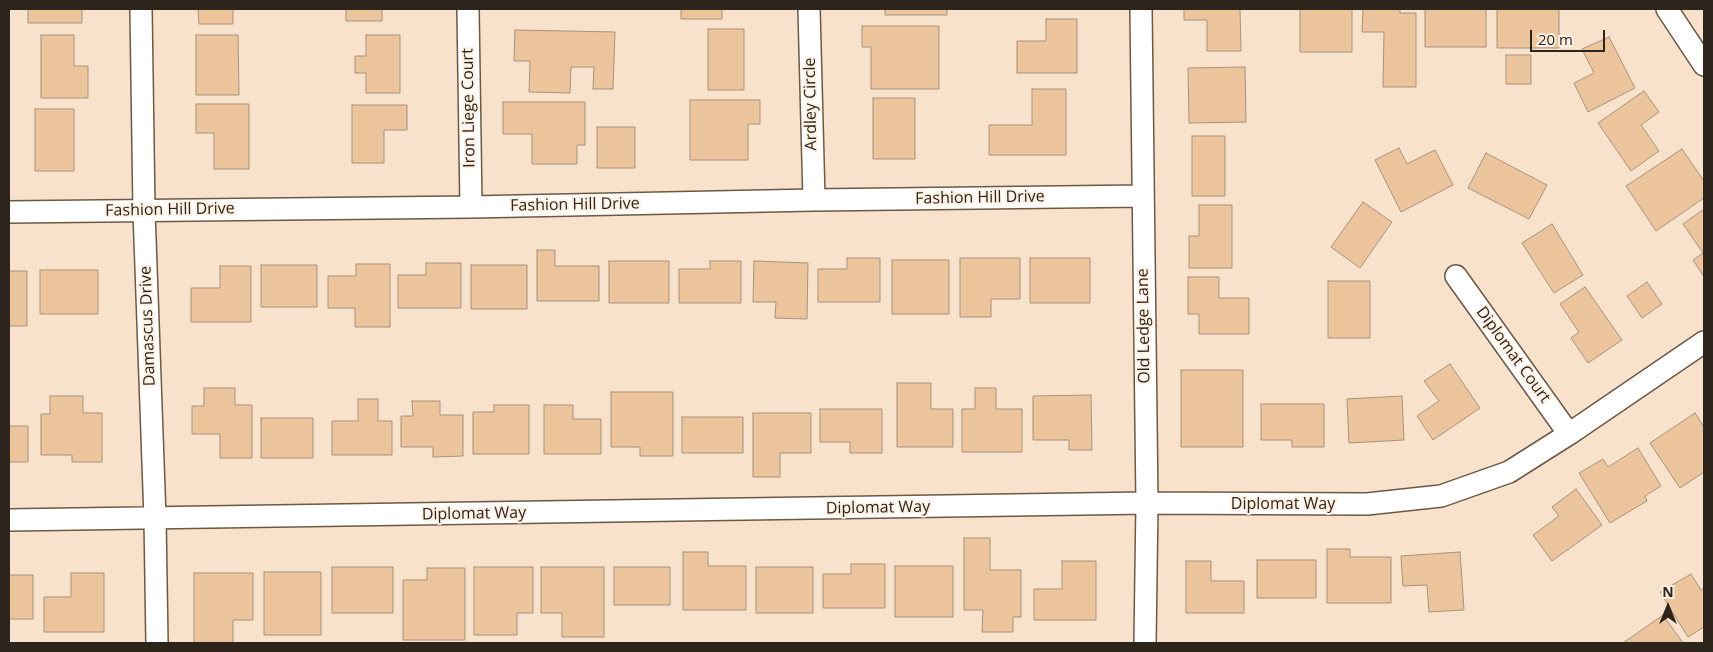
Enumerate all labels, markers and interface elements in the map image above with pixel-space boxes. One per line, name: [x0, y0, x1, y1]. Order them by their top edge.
scale bar: [1533, 20, 1608, 52]
text: 20 m: [1538, 29, 1573, 49]
street label: Iron Liege Court: [458, 48, 480, 168]
street label: Ardley Circle: [801, 57, 821, 151]
street label: Fashion Hill Drive: [915, 187, 1045, 209]
street label: Fashion Hill Drive: [510, 194, 640, 216]
street label: Fashion Hill Drive: [105, 199, 235, 221]
street label: Damascus Drive: [136, 266, 160, 386]
street label: Old Ledge Lane: [1133, 268, 1155, 384]
street label: Diplomat Court: [1472, 303, 1554, 407]
street label: Diplomat Way: [1231, 494, 1335, 514]
street label: Diplomat Way: [826, 497, 930, 519]
street label: Diplomat Way: [422, 503, 526, 525]
north arrow: [1643, 582, 1693, 632]
text: N: [1662, 582, 1674, 601]

